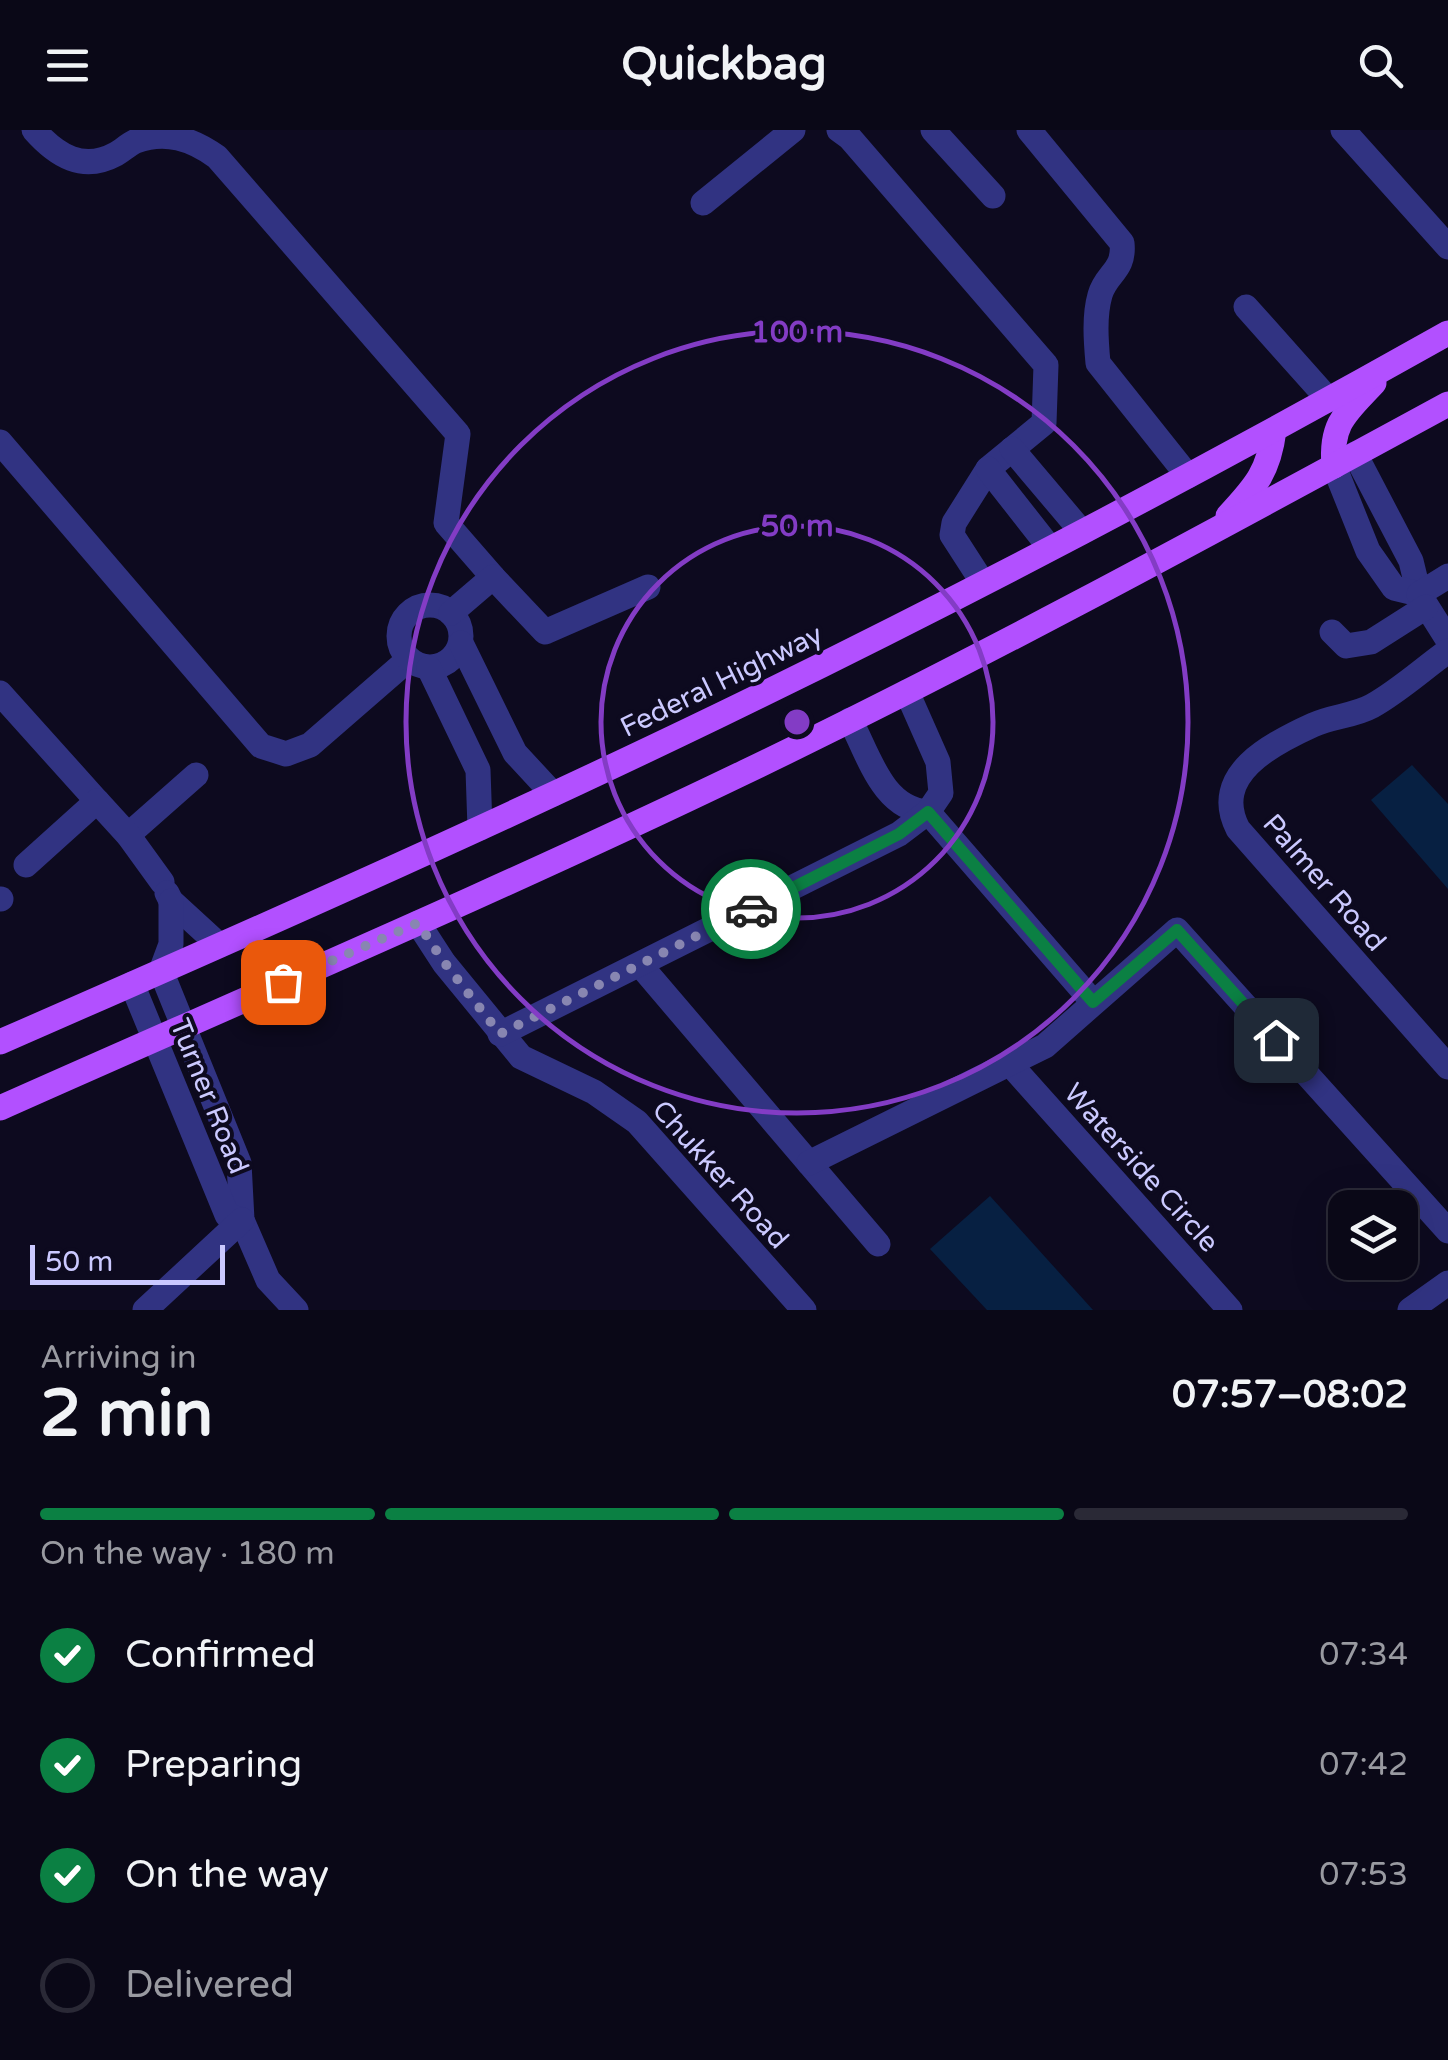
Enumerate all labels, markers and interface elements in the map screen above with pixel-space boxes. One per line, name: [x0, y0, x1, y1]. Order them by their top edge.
icon: menu: [40, 38, 95, 93]
text: Quickbag: [621, 38, 827, 92]
icon: search: [1353, 38, 1408, 93]
text: 100 m: [751, 314, 843, 351]
text: 50 m: [760, 508, 834, 545]
street label: Federal Highway: [615, 617, 828, 745]
centre of rings: [779, 704, 815, 740]
street label: Palmer Road: [1255, 807, 1393, 958]
courier: [701, 859, 801, 959]
icon: car: [724, 882, 779, 937]
pin: [241, 940, 326, 1025]
icon: bag: [256, 955, 311, 1010]
pin: [1234, 998, 1319, 1083]
icon: home: [1249, 1013, 1304, 1068]
street label: Turner Road: [163, 1014, 256, 1179]
street label: Waterside Circle: [1057, 1076, 1226, 1259]
street label: Chukker Road: [645, 1093, 796, 1256]
map controls: [1328, 1190, 1418, 1280]
button: layers: [1328, 1190, 1418, 1280]
scale bar: [30, 1240, 225, 1284]
text: 50 m: [45, 1245, 113, 1279]
text: Arriving in: [40, 1339, 197, 1377]
text: 07:57–08:02: [1172, 1372, 1408, 1418]
text: 2 min: [40, 1375, 213, 1454]
text: On the way · 180 m: [40, 1535, 335, 1573]
icon: check: [40, 1628, 95, 1683]
text: Confirmed: [125, 1632, 316, 1678]
text: 07:34: [1319, 1636, 1408, 1674]
icon: check: [40, 1738, 95, 1793]
text: Preparing: [125, 1742, 302, 1788]
text: 07:42: [1319, 1746, 1408, 1784]
icon: check: [40, 1848, 95, 1903]
text: On the way: [125, 1852, 329, 1898]
text: 07:53: [1319, 1856, 1408, 1894]
text: Delivered: [125, 1962, 294, 2008]

